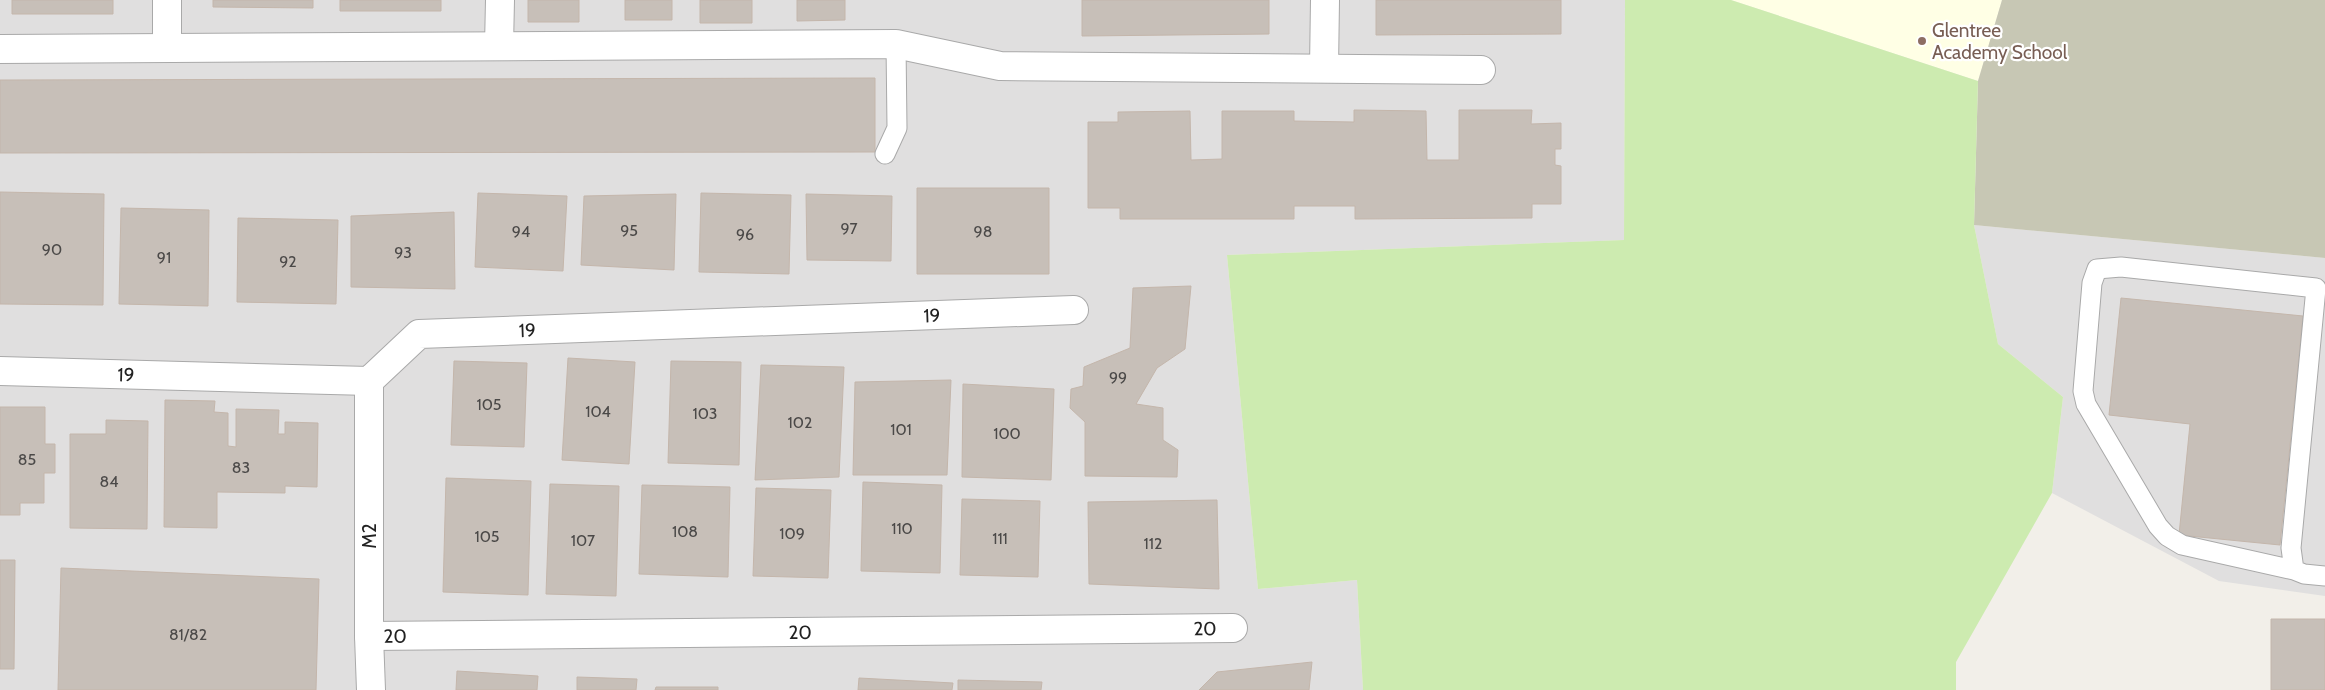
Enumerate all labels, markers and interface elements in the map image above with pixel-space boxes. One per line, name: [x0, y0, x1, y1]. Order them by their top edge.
place label: Glentree Academy School: [1932, 19, 2068, 64]
marker: Glentree Academy School: [1916, 35, 1928, 47]
house number: 97: [840, 219, 858, 238]
house number: 95: [620, 221, 638, 240]
house number: 94: [512, 222, 530, 241]
house number: 98: [974, 222, 992, 241]
house number: 96: [736, 225, 754, 244]
house number: 90: [42, 240, 62, 259]
house number: 93: [394, 243, 412, 262]
house number: 91: [157, 248, 171, 267]
house number: 92: [279, 252, 297, 271]
street label: 19: [923, 303, 941, 327]
street label: 19: [518, 318, 536, 342]
street label: 19: [117, 363, 135, 386]
house number: 99: [1109, 368, 1127, 387]
house number: 105: [476, 395, 502, 414]
house number: 104: [585, 402, 611, 421]
house number: 103: [692, 404, 718, 423]
house number: 102: [788, 413, 812, 432]
house number: 101: [890, 420, 912, 439]
house number: 100: [993, 424, 1021, 443]
house number: 85: [18, 450, 36, 469]
house number: 83: [232, 458, 250, 477]
house number: 84: [100, 472, 118, 491]
house number: 110: [891, 519, 913, 538]
house number: 108: [672, 522, 698, 541]
street label: M2: [358, 523, 381, 549]
house number: 109: [779, 524, 805, 543]
house number: 105: [474, 527, 500, 546]
house number: 111: [992, 529, 1008, 548]
house number: 107: [571, 531, 595, 550]
house number: 112: [1144, 534, 1162, 553]
street label: 20: [1193, 617, 1217, 640]
street label: 20: [788, 620, 812, 644]
street label: 20: [383, 624, 407, 647]
house number: 81/82: [169, 625, 207, 644]

